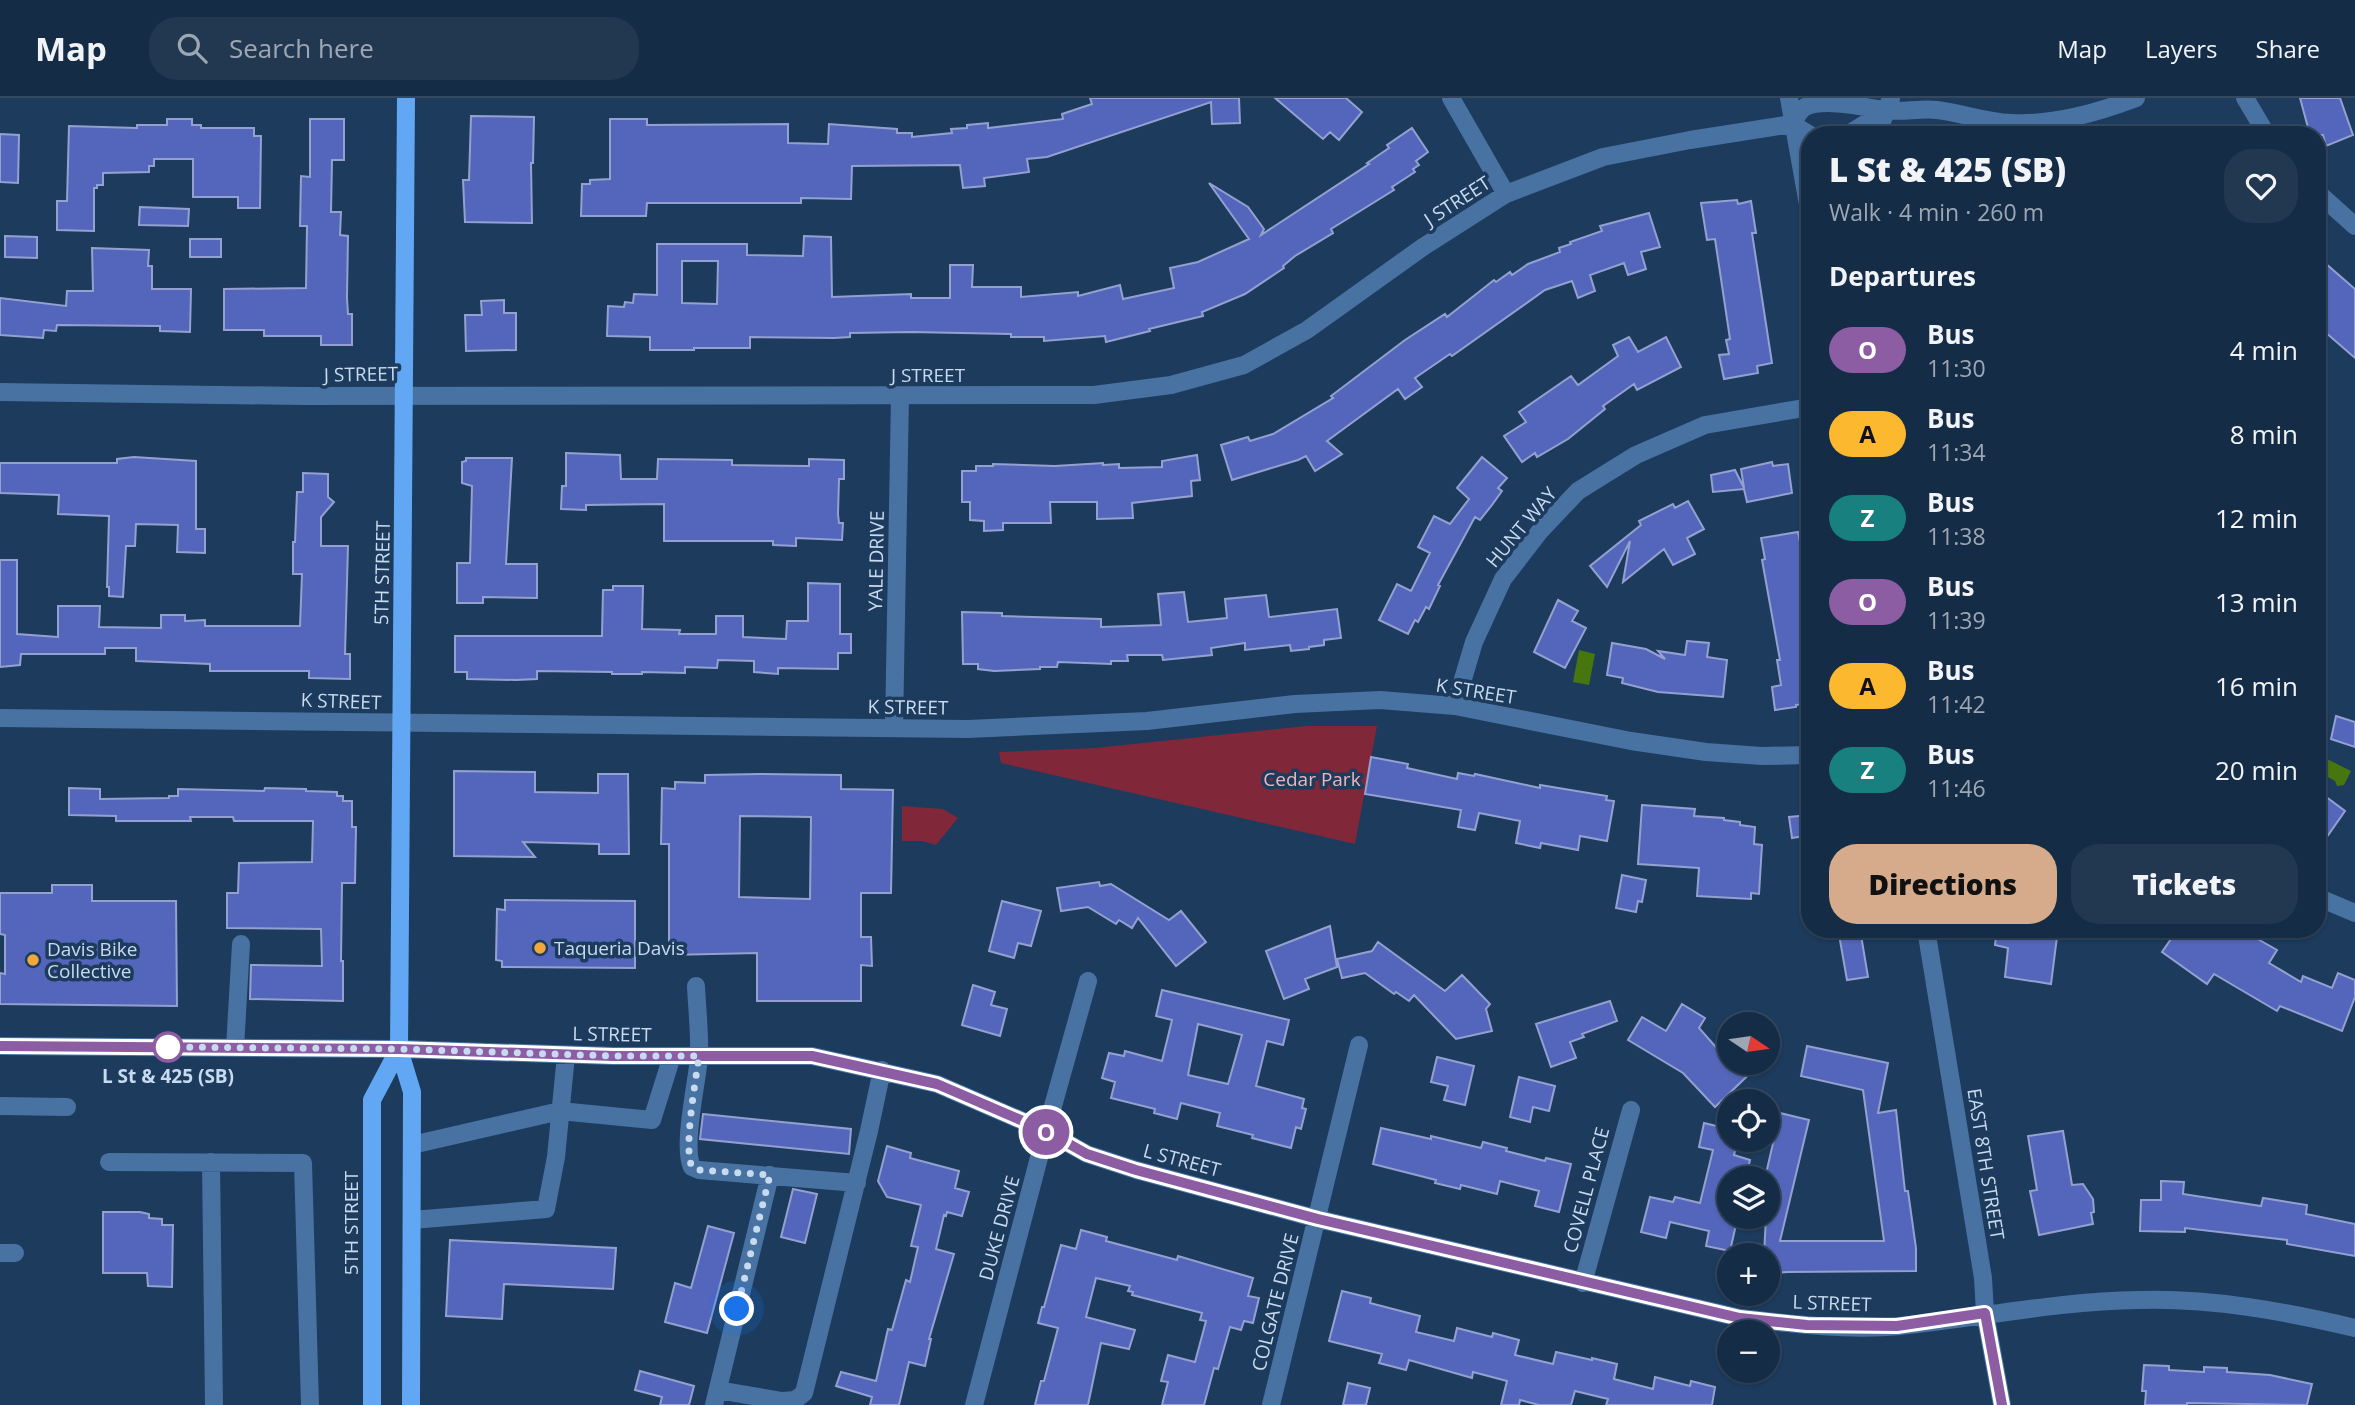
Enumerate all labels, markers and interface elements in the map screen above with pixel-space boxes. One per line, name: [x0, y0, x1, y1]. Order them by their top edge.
search box: [149, 17, 639, 80]
text: Map: [35, 26, 107, 71]
icon: search: [173, 29, 211, 67]
text: Search here: [229, 30, 374, 66]
text: Map: [2057, 32, 2107, 65]
text: Layers: [2145, 32, 2218, 65]
text: Share: [2256, 32, 2320, 65]
text: L St & 425 (SB): [1829, 147, 2066, 192]
button: heart: [2224, 149, 2298, 223]
street label: J STREET: [1417, 170, 1496, 233]
text: Walk · 4 min · 260 m: [1829, 196, 2044, 228]
text: Departures: [1829, 258, 1976, 294]
text: Bus: [1927, 316, 1974, 352]
text: 4 min: [2230, 332, 2298, 368]
text: O: [1858, 333, 1877, 366]
text: 11:30: [1927, 352, 1986, 384]
street label: J STREET: [322, 360, 399, 388]
street label: J STREET: [889, 362, 966, 388]
text: Bus: [1927, 400, 1974, 436]
text: 8 min: [2230, 416, 2298, 452]
text: A: [1859, 417, 1876, 450]
text: 11:34: [1927, 436, 1986, 468]
street label: HUNT WAY: [1480, 481, 1563, 573]
text: Bus: [1927, 484, 1974, 520]
text: 12 min: [2215, 500, 2298, 536]
text: Z: [1861, 501, 1874, 534]
street label: YALE DRIVE: [862, 510, 890, 612]
street label: 5TH STREET: [368, 520, 396, 625]
text: 11:38: [1927, 520, 1986, 552]
text: Bus: [1927, 568, 1974, 604]
text: 13 min: [2215, 584, 2298, 620]
text: O: [1858, 585, 1877, 618]
text: 11:39: [1927, 604, 1986, 636]
text: Bus: [1927, 652, 1974, 688]
text: 16 min: [2215, 668, 2298, 704]
text: A: [1859, 669, 1876, 702]
street label: K STREET: [1434, 672, 1518, 710]
street label: K STREET: [300, 687, 382, 715]
text: 11:42: [1927, 688, 1986, 720]
street label: K STREET: [867, 693, 949, 721]
text: Bus: [1927, 736, 1974, 772]
text: 20 min: [2215, 752, 2298, 788]
text: Z: [1861, 753, 1874, 786]
park label: Cedar Park: [1263, 766, 1361, 792]
text: 11:46: [1927, 772, 1986, 804]
button: Directions: [1829, 844, 2057, 924]
button: Tickets: [2071, 844, 2298, 924]
place label: Taqueria Davis: [554, 935, 685, 961]
place label: Davis Bike Collective: [47, 936, 137, 984]
marker: Taqueria Davis: [532, 940, 548, 956]
marker: Davis Bike Collective: [25, 952, 41, 968]
north arrow: [1717, 1012, 1780, 1074]
map controls: [1717, 1012, 1780, 1383]
street label: L STREET: [572, 1020, 652, 1048]
marker: L St & 425 (SB): [153, 1032, 183, 1062]
place label: L St & 425 (SB): [102, 1063, 234, 1089]
street label: EAST 8TH STREET: [1961, 1086, 2011, 1242]
button: locate: [1717, 1089, 1780, 1152]
line badge: O: [1023, 1109, 1069, 1155]
text: O: [1036, 1115, 1056, 1148]
street label: COVELL PLACE: [1557, 1124, 1615, 1256]
street label: L STREET: [1140, 1137, 1224, 1183]
button: layers: [1717, 1166, 1780, 1229]
street label: 5TH STREET: [338, 1170, 364, 1275]
street label: DUKE DRIVE: [973, 1173, 1025, 1283]
street label: COLGATE DRIVE: [1245, 1230, 1305, 1374]
button: +: [1717, 1243, 1780, 1306]
street label: L STREET: [1792, 1289, 1872, 1317]
your location: [719, 1291, 754, 1326]
button: −: [1717, 1320, 1780, 1383]

